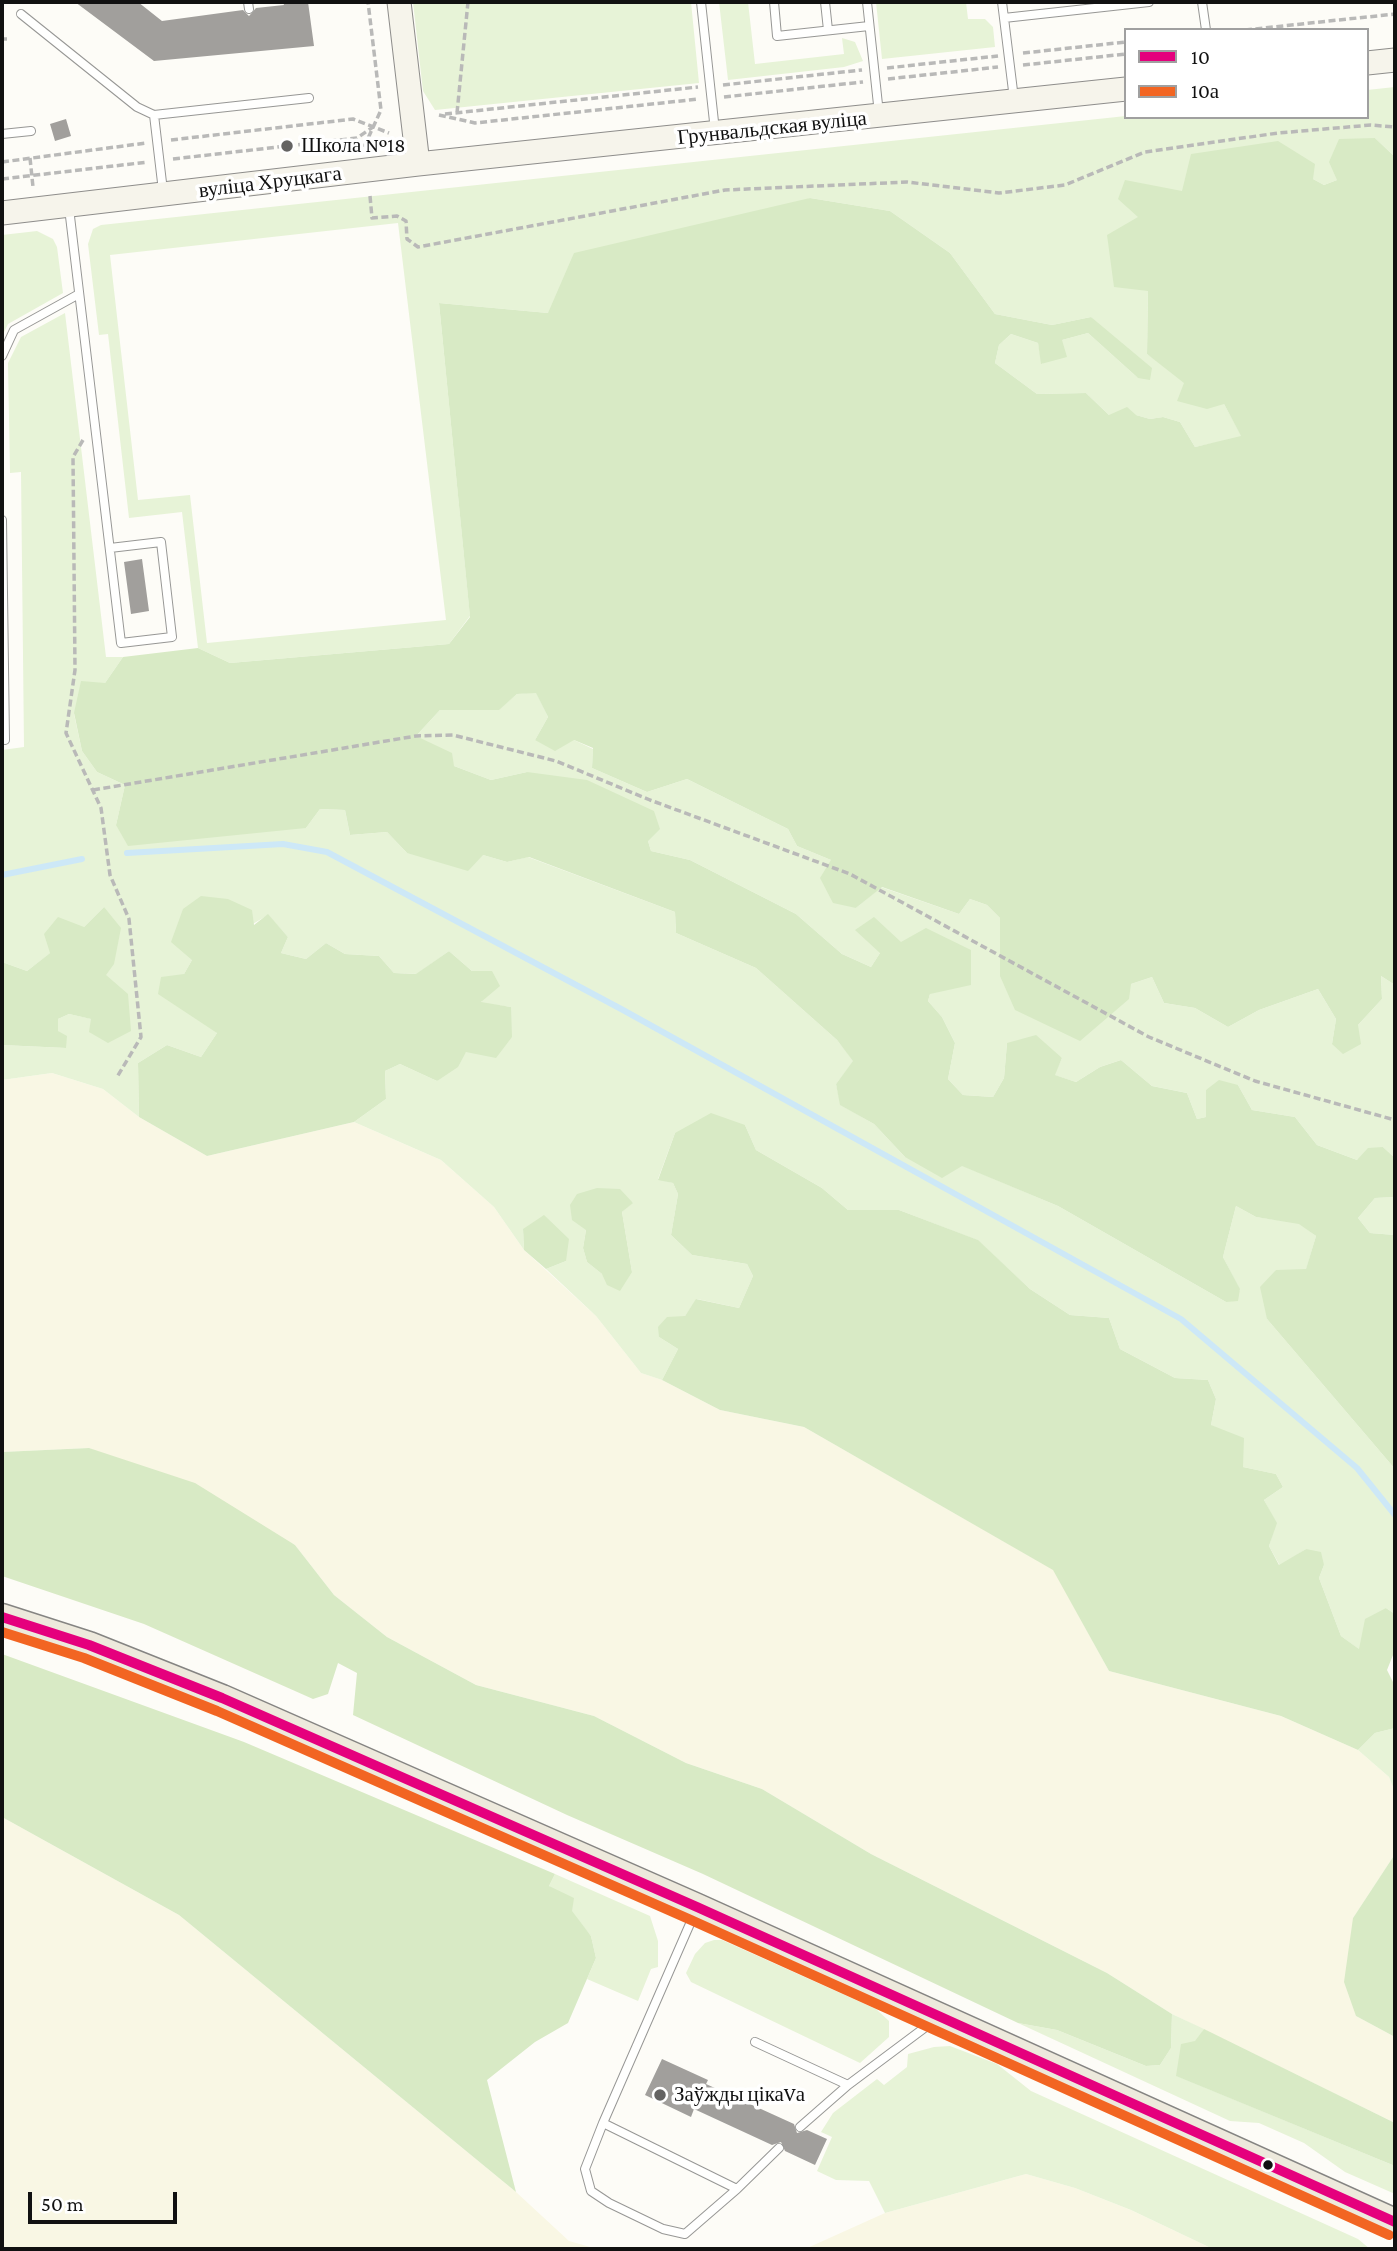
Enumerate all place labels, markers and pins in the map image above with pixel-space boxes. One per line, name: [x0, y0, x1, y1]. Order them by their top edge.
place label: Школа №18: [301, 133, 406, 159]
marker: Школа №18: [279, 138, 295, 154]
place label: Заўжды цікаVа: [674, 2082, 805, 2108]
marker: Заўжды цікаVа: [652, 2087, 668, 2103]
unlabelled marker: [1261, 2158, 1275, 2172]

